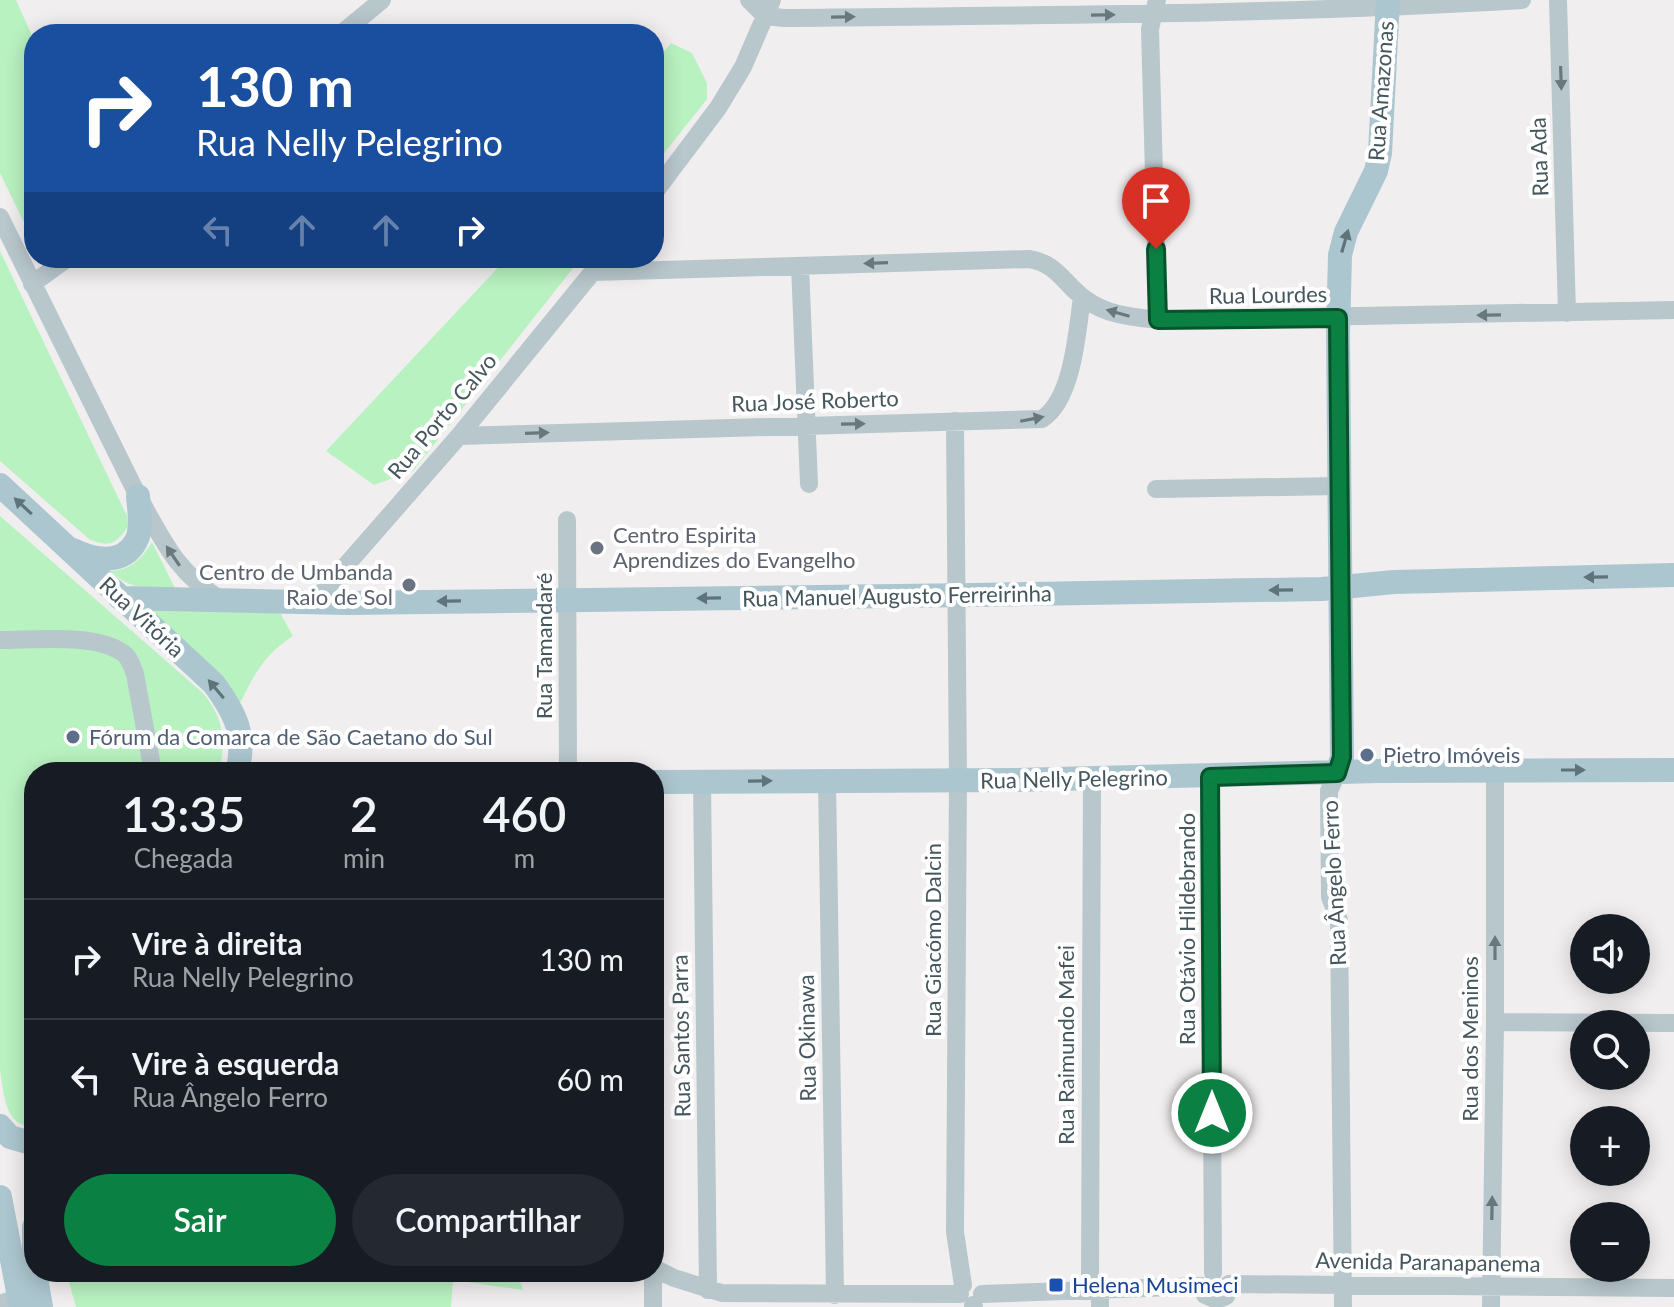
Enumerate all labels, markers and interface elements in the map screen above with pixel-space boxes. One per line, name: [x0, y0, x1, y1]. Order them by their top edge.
one-way arrow: [1091, 9, 1116, 21]
one-way arrow: [831, 11, 856, 24]
street label: Rua Amazonas: [1362, 20, 1399, 162]
text: 130 m: [196, 52, 354, 119]
icon: right: [64, 56, 168, 160]
one-way arrow: [1554, 66, 1567, 91]
street label: Rua Ada: [1524, 117, 1553, 197]
text: Rua Nelly Pelegrino: [196, 120, 503, 164]
pin: [1122, 167, 1190, 249]
icon: arrive: [1134, 179, 1178, 223]
icon: left: [196, 208, 240, 252]
icon: ahead: [280, 208, 324, 252]
icon: ahead: [364, 208, 408, 252]
icon: right: [448, 208, 492, 252]
one-way arrow: [1339, 229, 1352, 253]
one-way arrow: [863, 256, 888, 269]
street label: Rua Lourdes: [1209, 280, 1327, 309]
one-way arrow: [1106, 306, 1130, 319]
one-way arrow: [1476, 308, 1501, 321]
street label: Rua Porto Calvo: [381, 347, 502, 484]
street label: Rua José Roberto: [731, 384, 899, 417]
one-way arrow: [1020, 412, 1045, 424]
one-way arrow: [841, 417, 866, 430]
one-way arrow: [525, 427, 550, 440]
one-way arrow: [13, 497, 32, 515]
place label: Centro Espirita Aprendizes do Evangelho: [613, 521, 856, 573]
marker: Centro Espirita Aprendizes do Evangelho: [588, 539, 606, 557]
one-way arrow: [165, 545, 180, 566]
place label: Centro de Umbanda Raio de Sol: [199, 558, 393, 610]
street label: Rua Vitória: [94, 571, 190, 663]
one-way arrow: [1583, 571, 1608, 583]
street label: Rua Tamandaré: [530, 573, 557, 719]
marker: Centro de Umbanda Raio de Sol: [400, 576, 418, 594]
street label: Rua Manuel Augusto Ferreirinha: [742, 579, 1052, 612]
one-way arrow: [1268, 584, 1293, 596]
one-way arrow: [696, 591, 721, 604]
one-way arrow: [436, 595, 461, 608]
one-way arrow: [208, 679, 225, 699]
place label: Fórum da Comarca de São Caetano do Sul: [89, 723, 493, 750]
marker: Fórum da Comarca de São Caetano do Sul: [64, 728, 82, 746]
place label: Pietro Imóveis: [1383, 741, 1520, 768]
marker: Pietro Imóveis: [1358, 746, 1376, 764]
street label: Rua Nelly Pelegrino: [980, 763, 1168, 794]
one-way arrow: [1561, 764, 1586, 776]
one-way arrow: [748, 775, 773, 787]
text: 13:35: [122, 785, 245, 842]
text: 2: [350, 785, 378, 842]
text: 460: [483, 785, 566, 842]
street label: Rua Ângelo Ferro: [1316, 799, 1351, 967]
street label: Rua Otávio Hildebrando: [1173, 813, 1200, 1045]
text: Chegada: [134, 842, 233, 874]
text: min: [343, 842, 385, 874]
text: m: [514, 842, 535, 874]
street label: Rua Giacómo Dalcin: [919, 843, 946, 1037]
map controls: [1570, 914, 1650, 1282]
button: sound: [1570, 914, 1650, 994]
text: Vire à direita: [132, 925, 302, 961]
one-way arrow: [1489, 935, 1501, 960]
icon: right: [64, 937, 108, 981]
text: 130 m: [539, 941, 624, 977]
street label: Rua Raimundo Mafei: [1052, 945, 1079, 1145]
street label: Rua Santos Parra: [666, 954, 695, 1118]
street label: Rua dos Meninos: [1456, 956, 1483, 1122]
text: Rua Nelly Pelegrino: [132, 961, 354, 993]
street label: Rua Okinawa: [792, 974, 821, 1102]
button: search: [1570, 1010, 1650, 1090]
text: Vire à esquerda: [132, 1045, 339, 1081]
icon: left: [64, 1057, 108, 1101]
text: 60 m: [557, 1061, 624, 1097]
position arrow: [1170, 1071, 1254, 1155]
text: Rua Ângelo Ferro: [132, 1081, 328, 1113]
button: +: [1570, 1106, 1650, 1186]
button: Sair: [64, 1174, 336, 1266]
button: Compartilhar: [352, 1174, 624, 1266]
one-way arrow: [1486, 1195, 1499, 1220]
button: −: [1570, 1202, 1650, 1282]
street label: Avenida Paranapanema: [1315, 1246, 1541, 1277]
place label: Helena Musimeci: [1072, 1271, 1239, 1298]
marker: Helena Musimeci: [1047, 1276, 1065, 1294]

